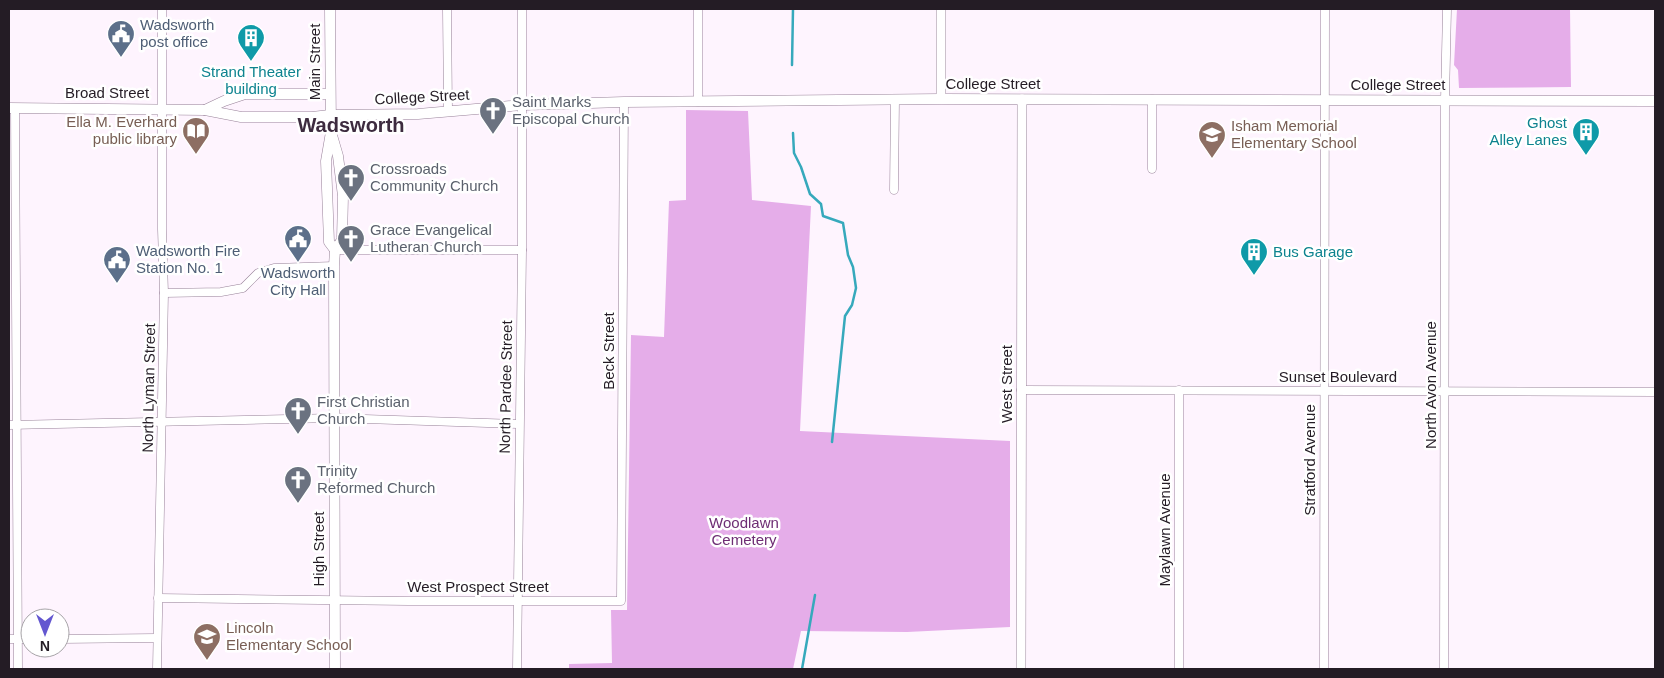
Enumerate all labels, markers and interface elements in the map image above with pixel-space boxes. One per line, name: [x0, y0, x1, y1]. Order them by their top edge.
place label: Wadsworth post office: [140, 16, 214, 50]
public building icon: Wadsworth post office: [106, 19, 136, 58]
building icon: Strand Theater building: [236, 23, 266, 62]
street label: Main Street: [306, 23, 323, 100]
place label: Strand Theater building: [201, 63, 301, 97]
street label: College Street: [945, 75, 1041, 92]
street label: College Street: [1350, 76, 1446, 93]
street label: Broad Street: [65, 84, 150, 101]
street label: College Street: [374, 85, 471, 107]
place label: Saint Marks Episcopal Church: [512, 93, 630, 127]
church icon: Saint Marks Episcopal Church: [478, 96, 508, 135]
place label: Ella M. Everhard public library: [66, 113, 177, 147]
district label: Wadsworth: [297, 114, 405, 136]
place label: Ghost Alley Lanes: [1489, 114, 1568, 148]
library icon: Ella M. Everhard public library: [181, 116, 211, 155]
place label: Isham Memorial Elementary School: [1231, 117, 1357, 151]
building icon: Ghost Alley Lanes: [1571, 117, 1601, 156]
school or university icon: Isham Memorial Elementary School: [1197, 120, 1227, 159]
place label: Crossroads Community Church: [370, 160, 498, 194]
church icon: Crossroads Community Church: [336, 163, 366, 202]
place label: Grace Evangelical Lutheran Church: [370, 221, 492, 255]
public building icon: Wadsworth City Hall: [283, 224, 313, 263]
church icon: Grace Evangelical Lutheran Church: [336, 224, 366, 263]
building icon: Bus Garage: [1239, 237, 1269, 276]
place label: Wadsworth Fire Station No. 1: [136, 242, 240, 276]
place label: Bus Garage: [1273, 243, 1353, 260]
public building icon: Wadsworth Fire Station No. 1: [102, 245, 132, 284]
place label: Wadsworth City Hall: [261, 264, 335, 298]
street label: Beck Street: [600, 311, 617, 390]
street label: North Pardee Street: [496, 319, 515, 454]
street label: North Avon Avenue: [1422, 321, 1439, 449]
street label: North Lyman Street: [139, 322, 158, 453]
street label: West Street: [998, 344, 1015, 423]
street label: Sunset Boulevard: [1279, 368, 1397, 385]
place label: First Christian Church: [317, 393, 410, 427]
church icon: First Christian Church: [283, 396, 313, 435]
street label: Stratford Avenue: [1301, 404, 1318, 516]
place label: Trinity Reformed Church: [317, 462, 435, 496]
church icon: Trinity Reformed Church: [283, 465, 313, 504]
street label: Maylawn Avenue: [1156, 473, 1173, 587]
street label: High Street: [310, 511, 327, 587]
park label: Woodlawn Cemetery: [709, 514, 779, 548]
street label: West Prospect Street: [407, 578, 550, 595]
north arrow: [20, 608, 70, 658]
place label: Lincoln Elementary School: [226, 619, 352, 653]
school or university icon: Lincoln Elementary School: [192, 622, 222, 661]
text: N: [40, 638, 50, 654]

